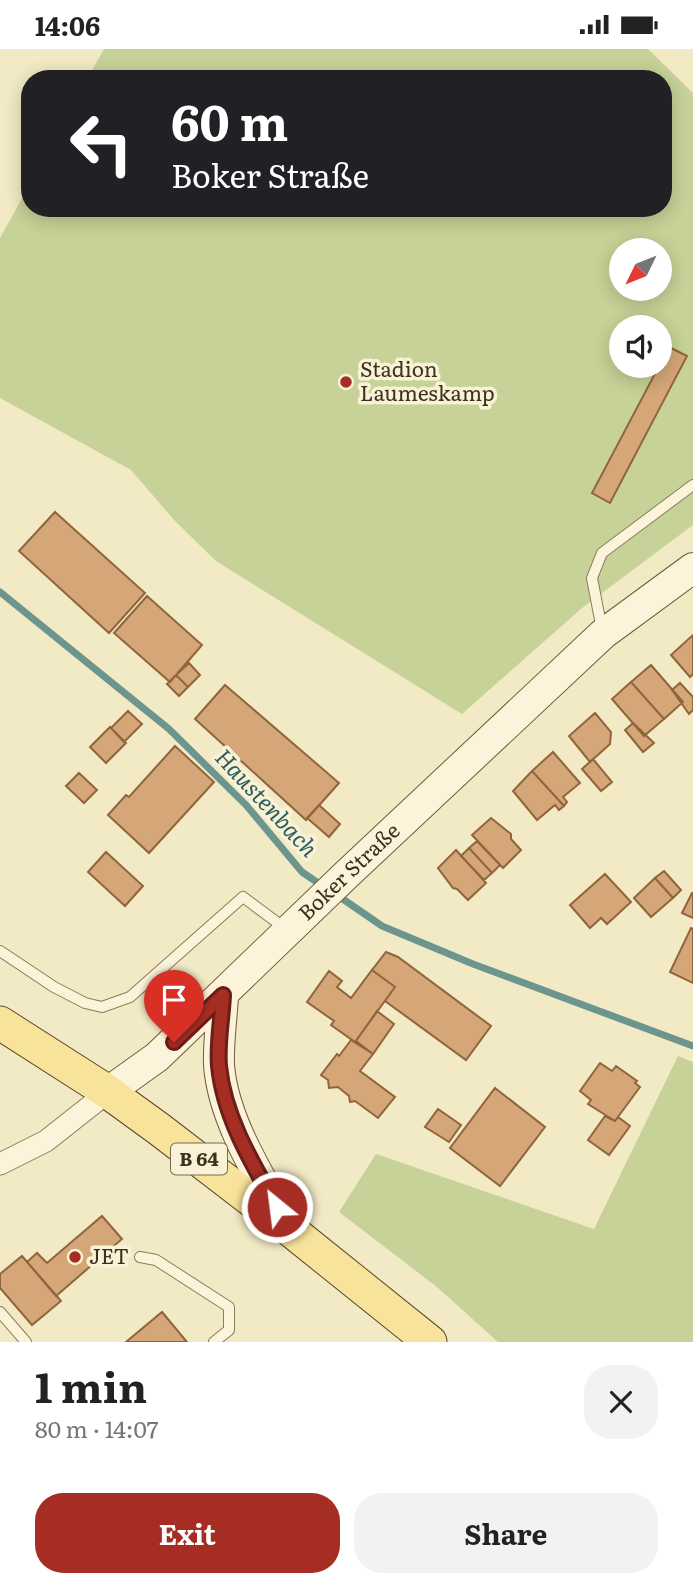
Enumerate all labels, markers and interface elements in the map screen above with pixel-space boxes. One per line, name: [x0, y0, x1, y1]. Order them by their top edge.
text: 14:06: [35, 5, 100, 44]
text: 60 m: [171, 83, 288, 156]
icon: left: [56, 98, 147, 189]
text: Boker Straße: [171, 150, 369, 198]
north arrow: [609, 238, 672, 301]
map controls: [609, 238, 672, 378]
button: sound: [609, 315, 672, 378]
place label: Stadion Laumeskamp: [360, 352, 495, 407]
marker: Stadion Laumeskamp: [338, 374, 354, 390]
water label: Haustenbach: [208, 740, 327, 864]
street label: Boker Straße: [290, 814, 406, 926]
pin: [144, 970, 204, 1042]
icon: arrive: [155, 981, 193, 1019]
road number: B 64: [171, 1143, 227, 1175]
position arrow: [240, 1170, 314, 1244]
place label: JET: [89, 1239, 129, 1270]
marker: JET: [67, 1249, 83, 1265]
text: 1 min: [35, 1354, 147, 1416]
button: close: [584, 1365, 658, 1439]
text: 80 m · 14:07: [35, 1411, 158, 1445]
button: Exit: [35, 1493, 340, 1573]
button: Share: [354, 1493, 658, 1573]

